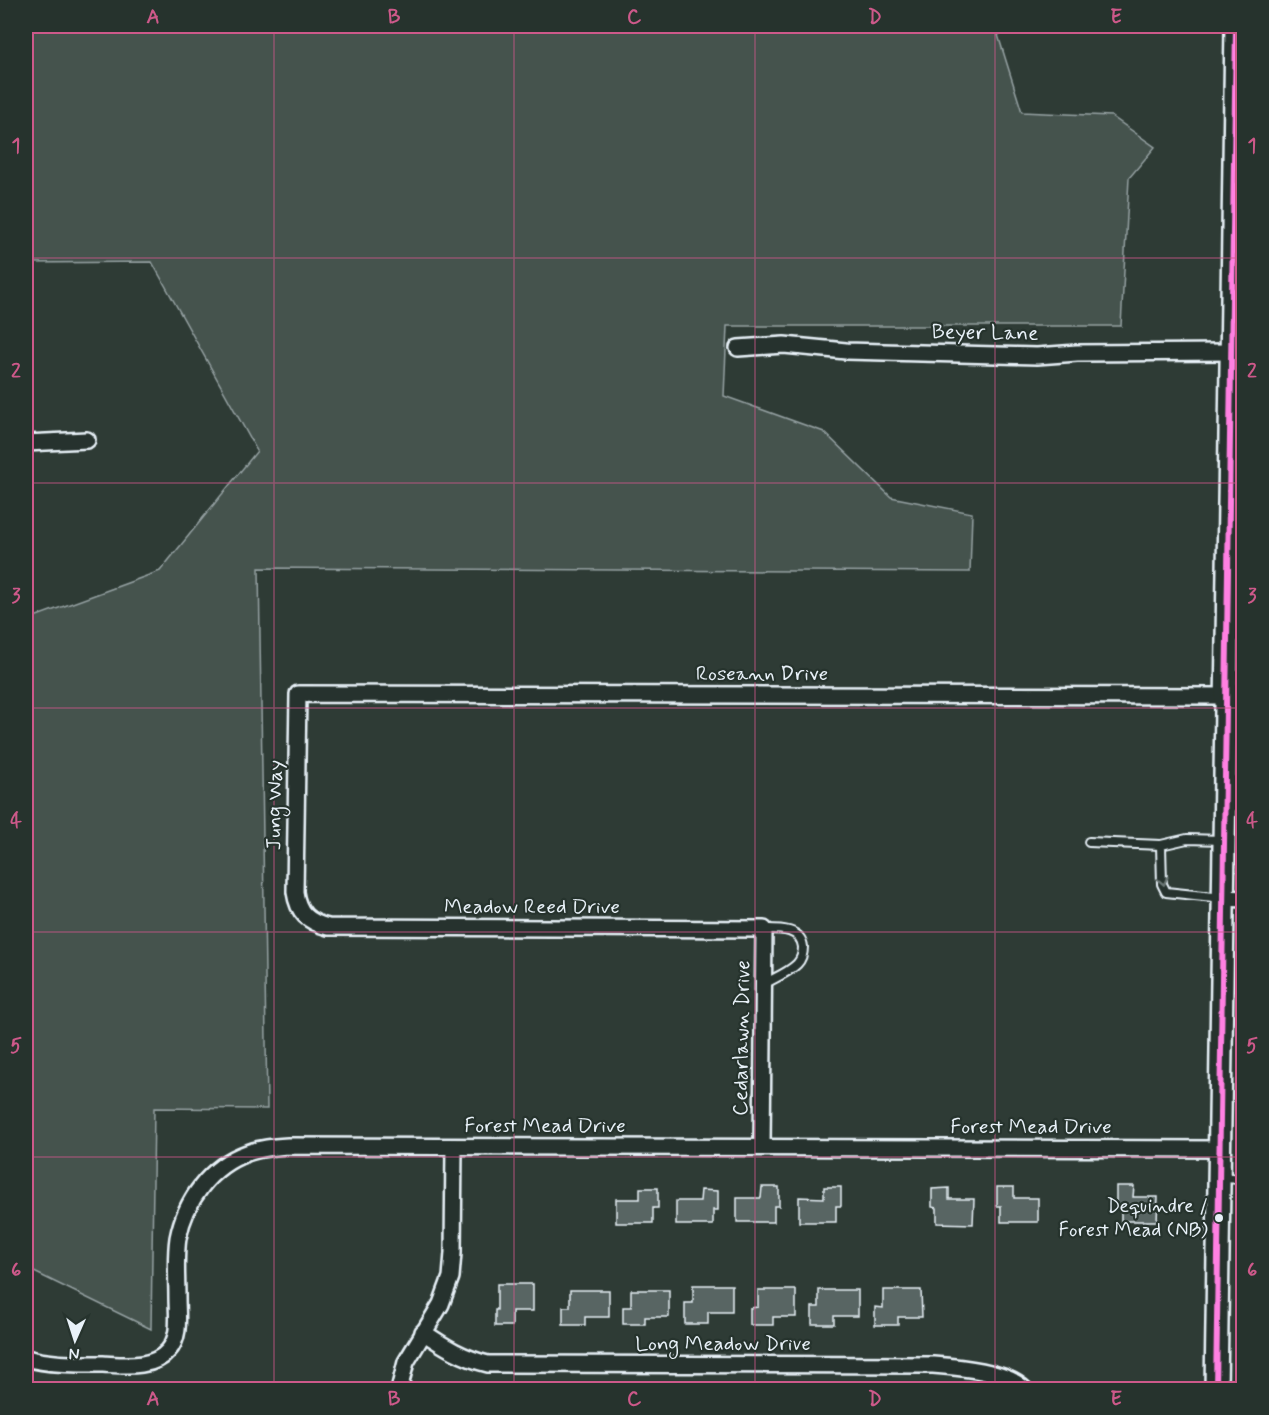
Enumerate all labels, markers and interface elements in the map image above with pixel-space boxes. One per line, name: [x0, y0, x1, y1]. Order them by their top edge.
text: A: [146, 4, 160, 31]
text: B: [388, 4, 401, 31]
text: C: [627, 4, 642, 31]
text: D: [868, 4, 882, 31]
text: E: [1110, 4, 1122, 31]
text: 1: [12, 133, 20, 160]
text: 1: [1248, 133, 1256, 160]
street label: Beyer Lane: [931, 318, 1039, 348]
text: 2: [11, 358, 21, 385]
text: 2: [1247, 358, 1257, 385]
text: 3: [11, 583, 21, 610]
text: 3: [1247, 583, 1257, 610]
street label: Roseann Drive: [696, 660, 828, 688]
street label: Jung Way: [260, 760, 291, 850]
text: 4: [10, 808, 22, 835]
text: 4: [1246, 808, 1258, 835]
one-way arrow: [1156, 876, 1169, 886]
street label: Meadow Reed Drive: [444, 893, 620, 921]
street label: Cedarlawn Drive: [727, 960, 757, 1116]
text: 5: [10, 1033, 22, 1060]
text: 5: [1246, 1033, 1258, 1060]
street label: Forest Mead Drive: [464, 1112, 626, 1140]
street label: Forest Mead Drive: [950, 1113, 1112, 1141]
place label: Dequindre / Forest Mead (NB): [1058, 1193, 1208, 1244]
marker: Dequindre / Forest Mead (NB): [1213, 1212, 1225, 1224]
text: 6: [11, 1257, 21, 1284]
text: 6: [1247, 1257, 1257, 1284]
north arrow: [45, 1310, 105, 1370]
street label: Long Meadow Drive: [635, 1330, 811, 1359]
text: N: [68, 1343, 80, 1364]
text: A: [146, 1386, 160, 1413]
text: B: [388, 1386, 401, 1413]
text: C: [627, 1386, 642, 1413]
text: D: [868, 1386, 882, 1413]
text: E: [1110, 1386, 1122, 1413]

